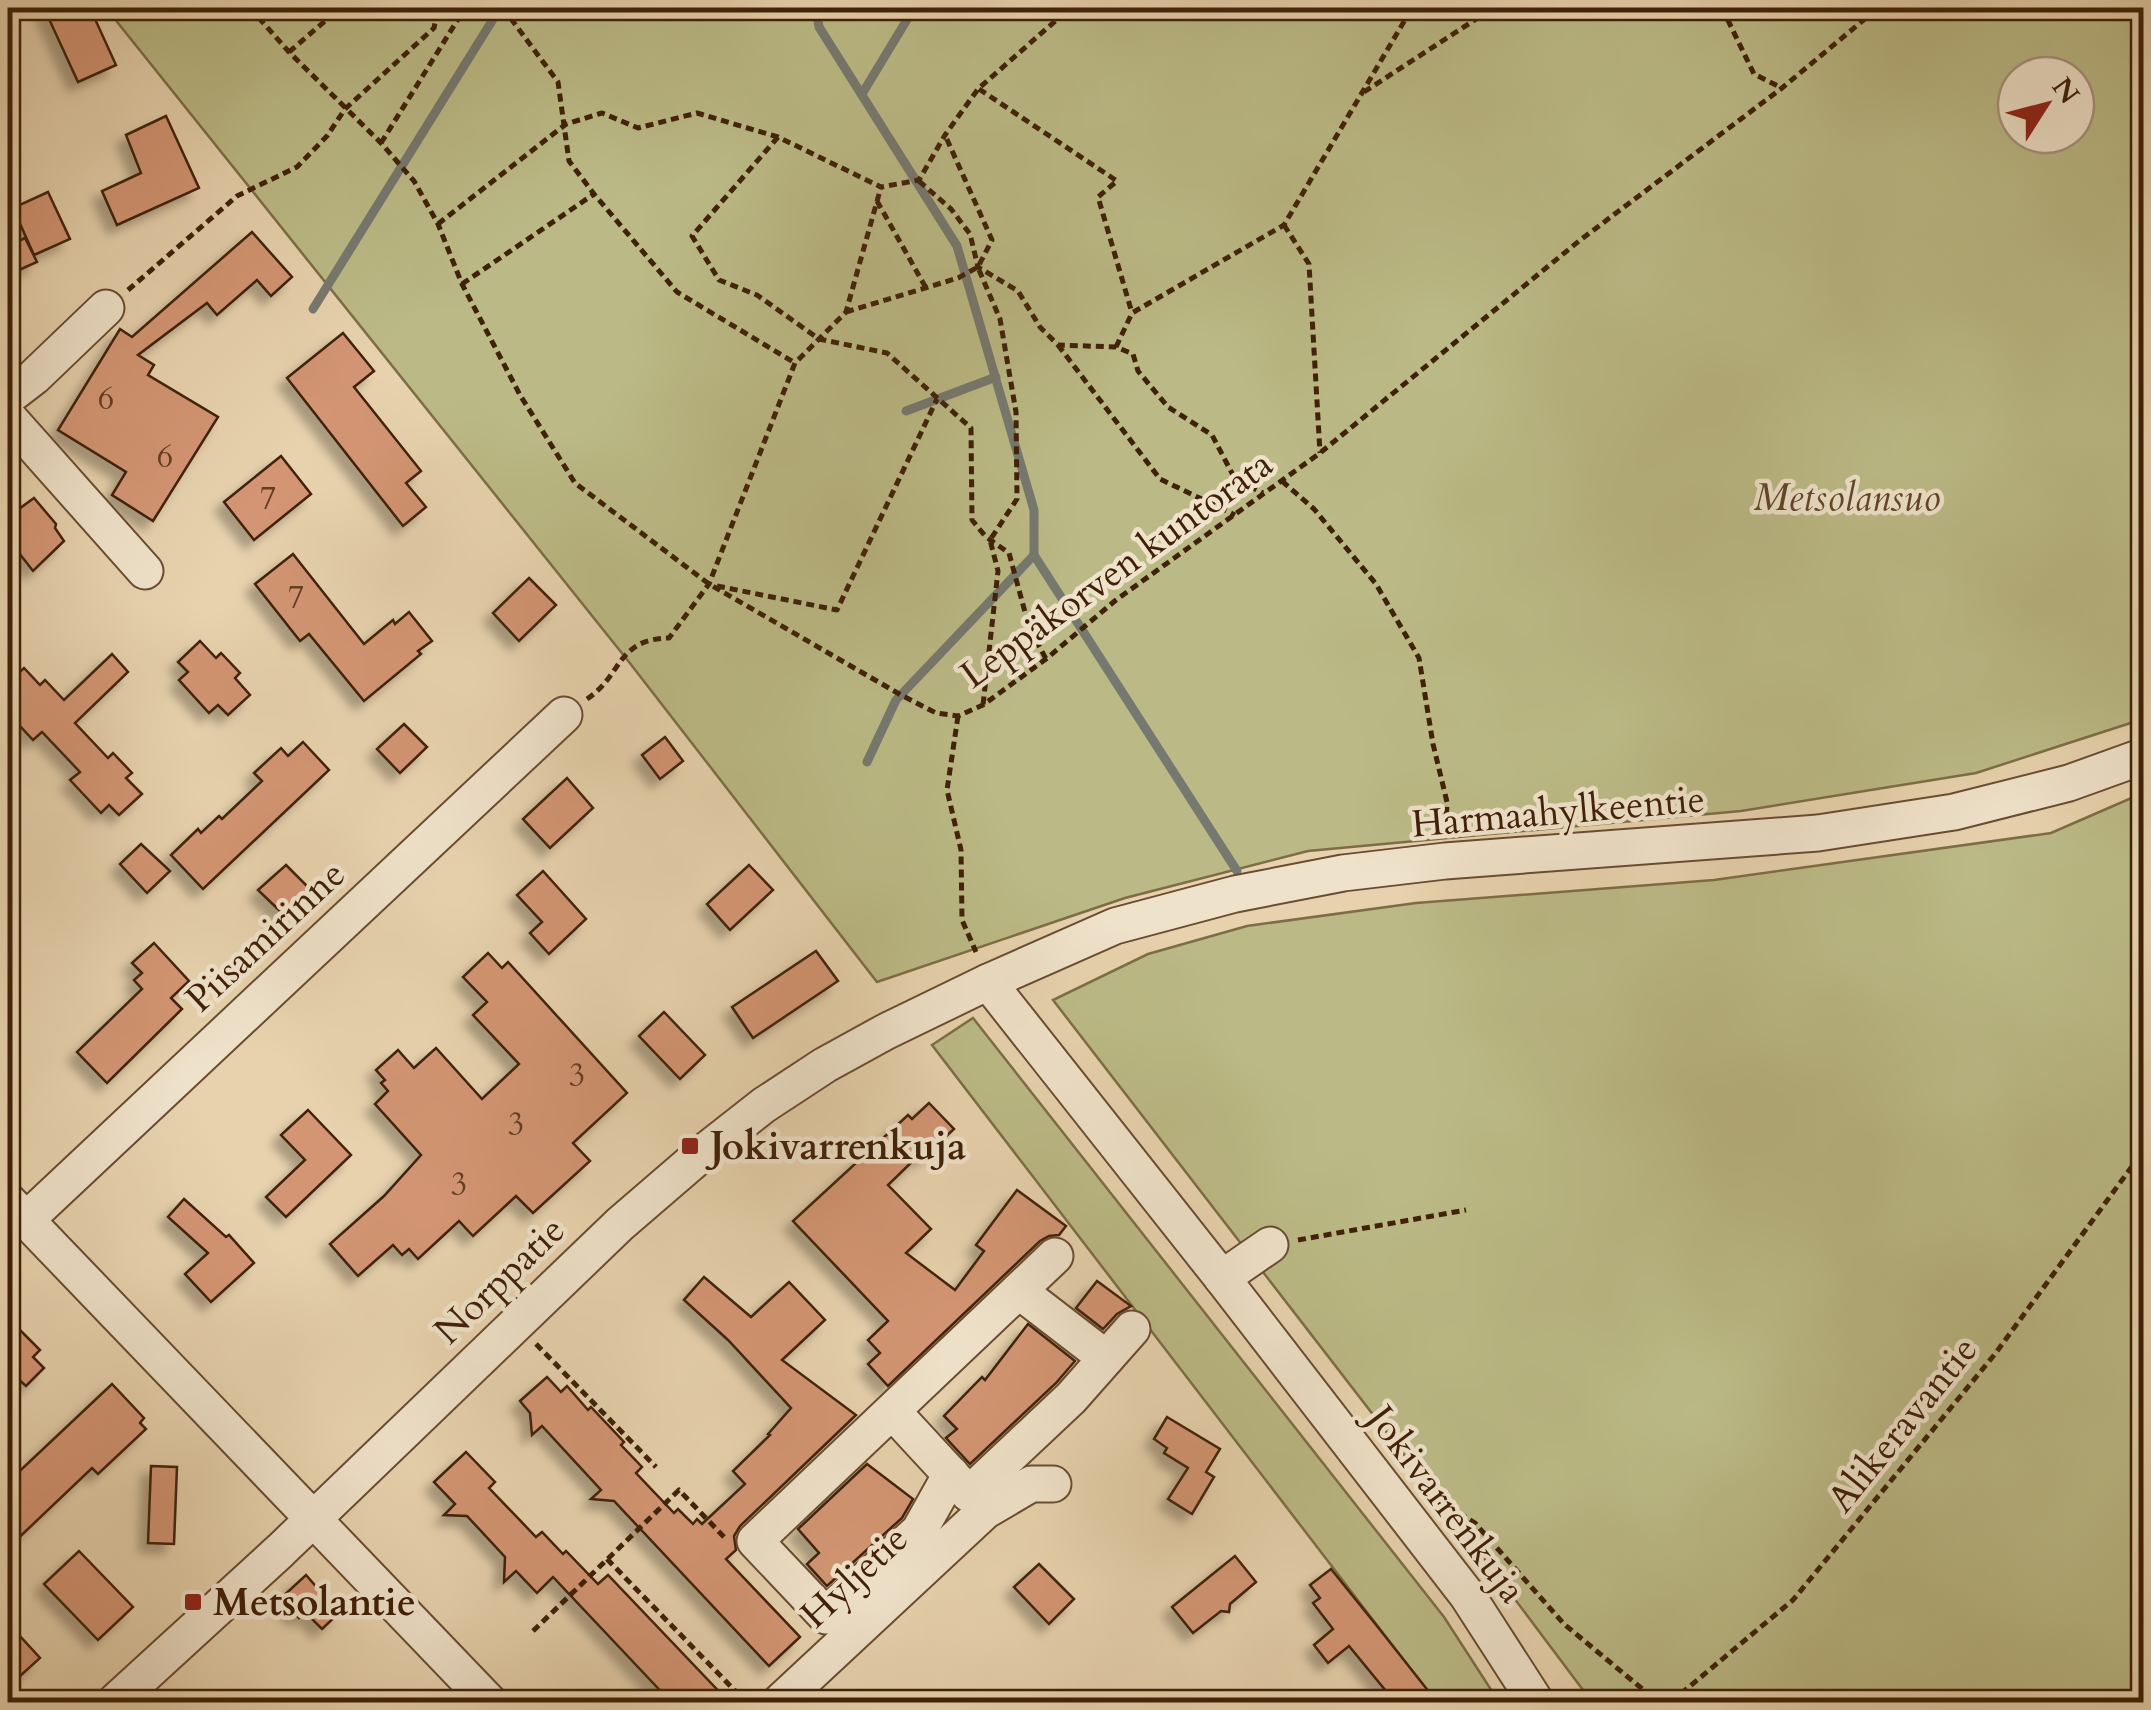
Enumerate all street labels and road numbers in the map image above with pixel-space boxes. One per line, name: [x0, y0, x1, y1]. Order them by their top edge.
street label: Leppäkorven kuntorata: [950, 439, 1283, 701]
street label: Harmaahylkeentie: [1409, 773, 1707, 851]
street label: Piisamirinne: [175, 849, 357, 1024]
street label: Norppatie: [423, 1205, 577, 1356]
street label: Alikeravantie: [1816, 1326, 1990, 1524]
street label: Jokivarrenkuja: [1352, 1391, 1538, 1614]
street label: Hyljetie: [790, 1514, 920, 1640]

